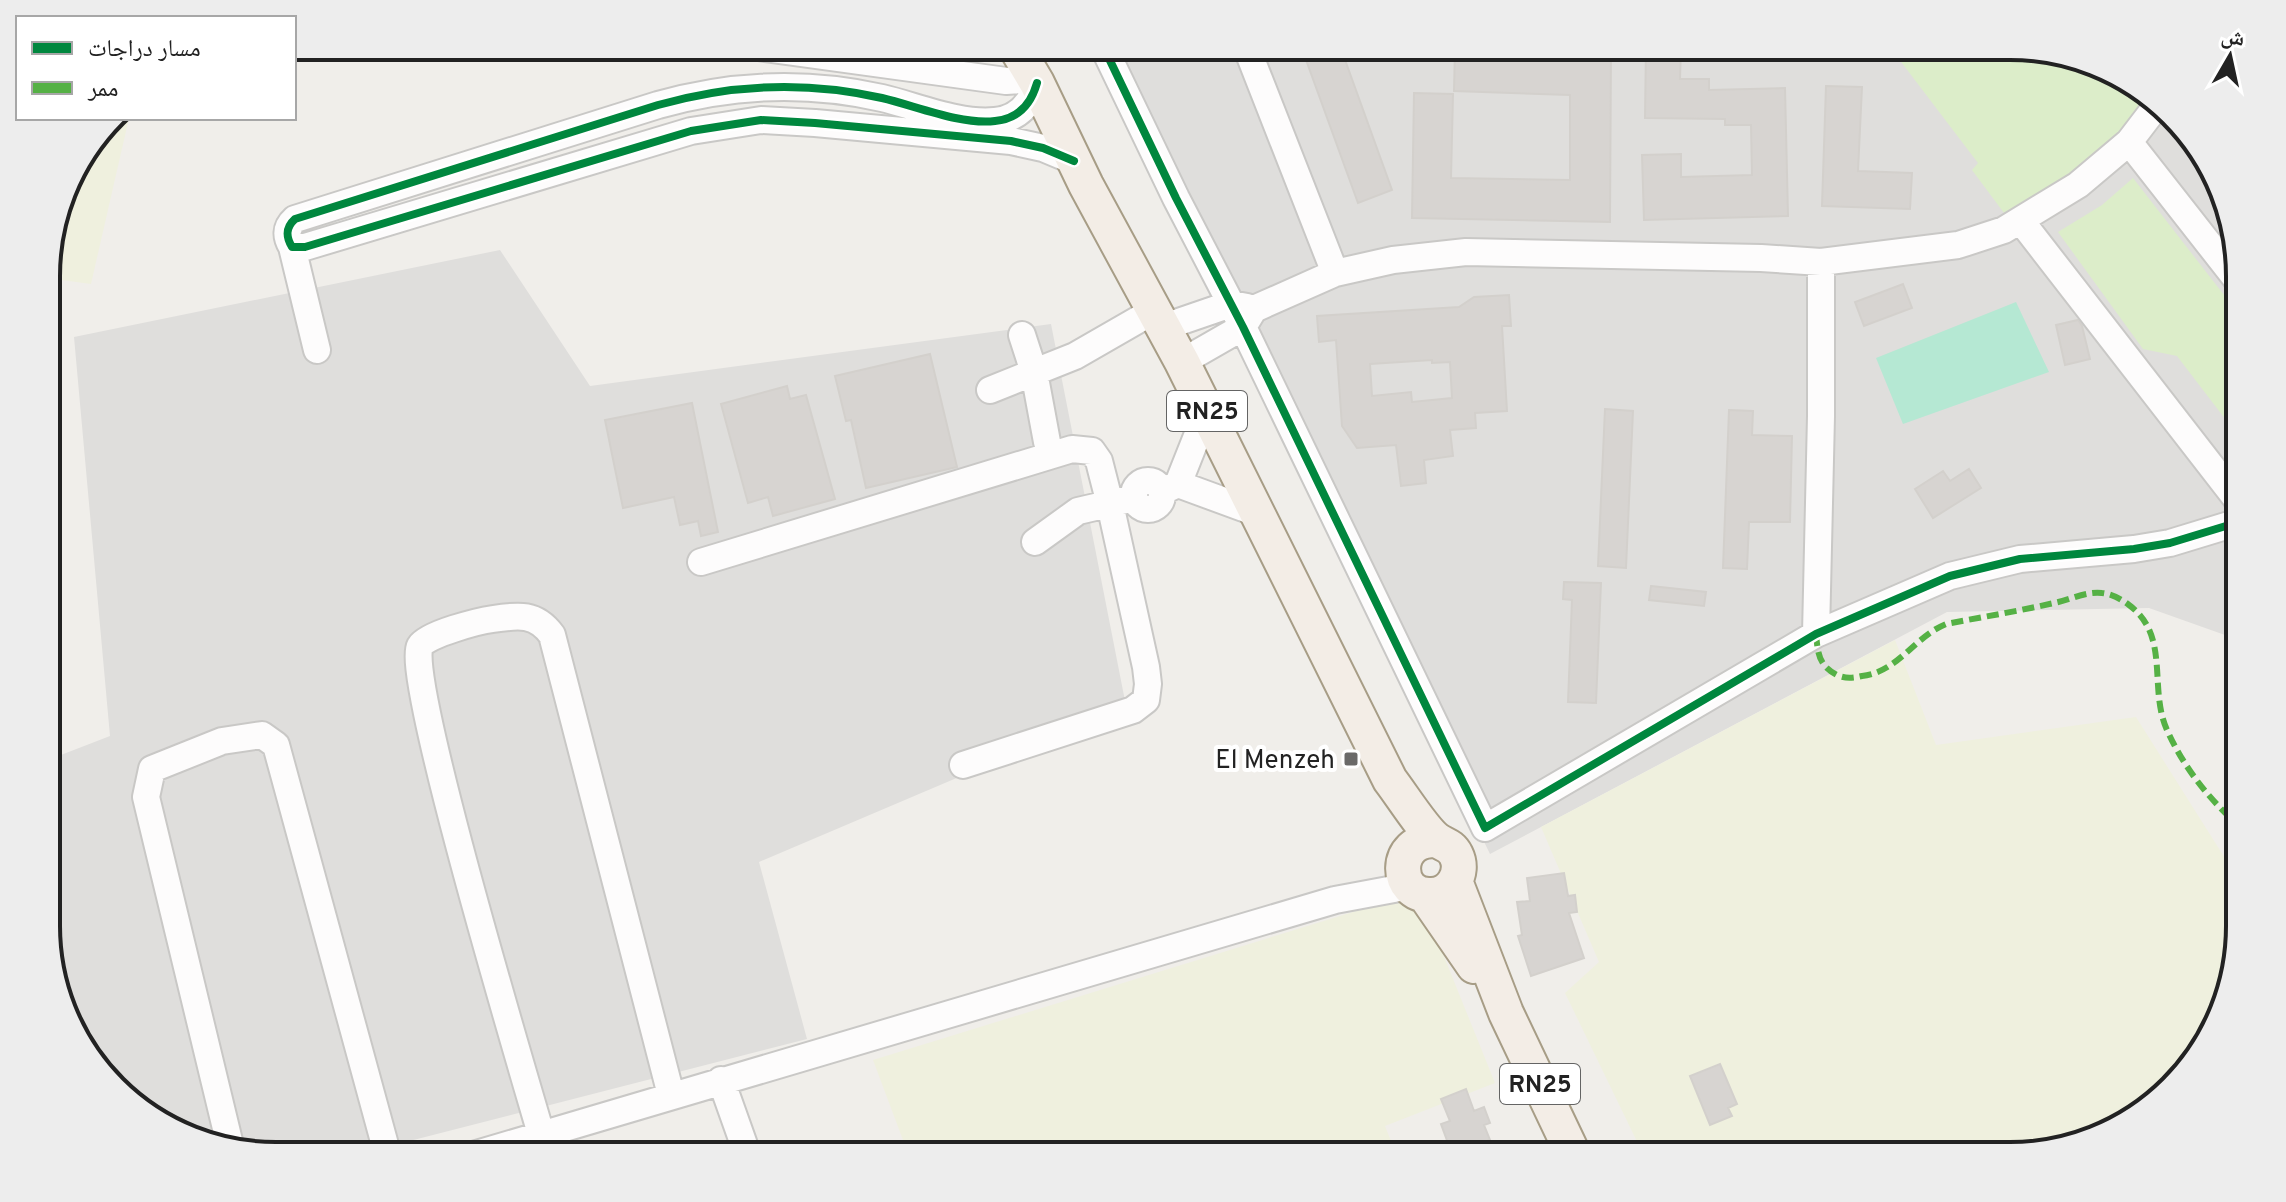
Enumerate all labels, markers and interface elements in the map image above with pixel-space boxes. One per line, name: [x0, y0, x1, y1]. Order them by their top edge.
legend: [16, 16, 296, 120]
north arrow: [2190, 16, 2270, 96]
text: ش: [2219, 24, 2246, 54]
text: مسار دراجات: [88, 35, 201, 65]
text: ممر: [87, 75, 119, 105]
road number: RN25: [1167, 391, 1247, 431]
place label: El Menzeh: [1215, 745, 1335, 778]
marker: El Menzeh: [1342, 750, 1360, 768]
road number: RN25: [1500, 1064, 1580, 1104]

